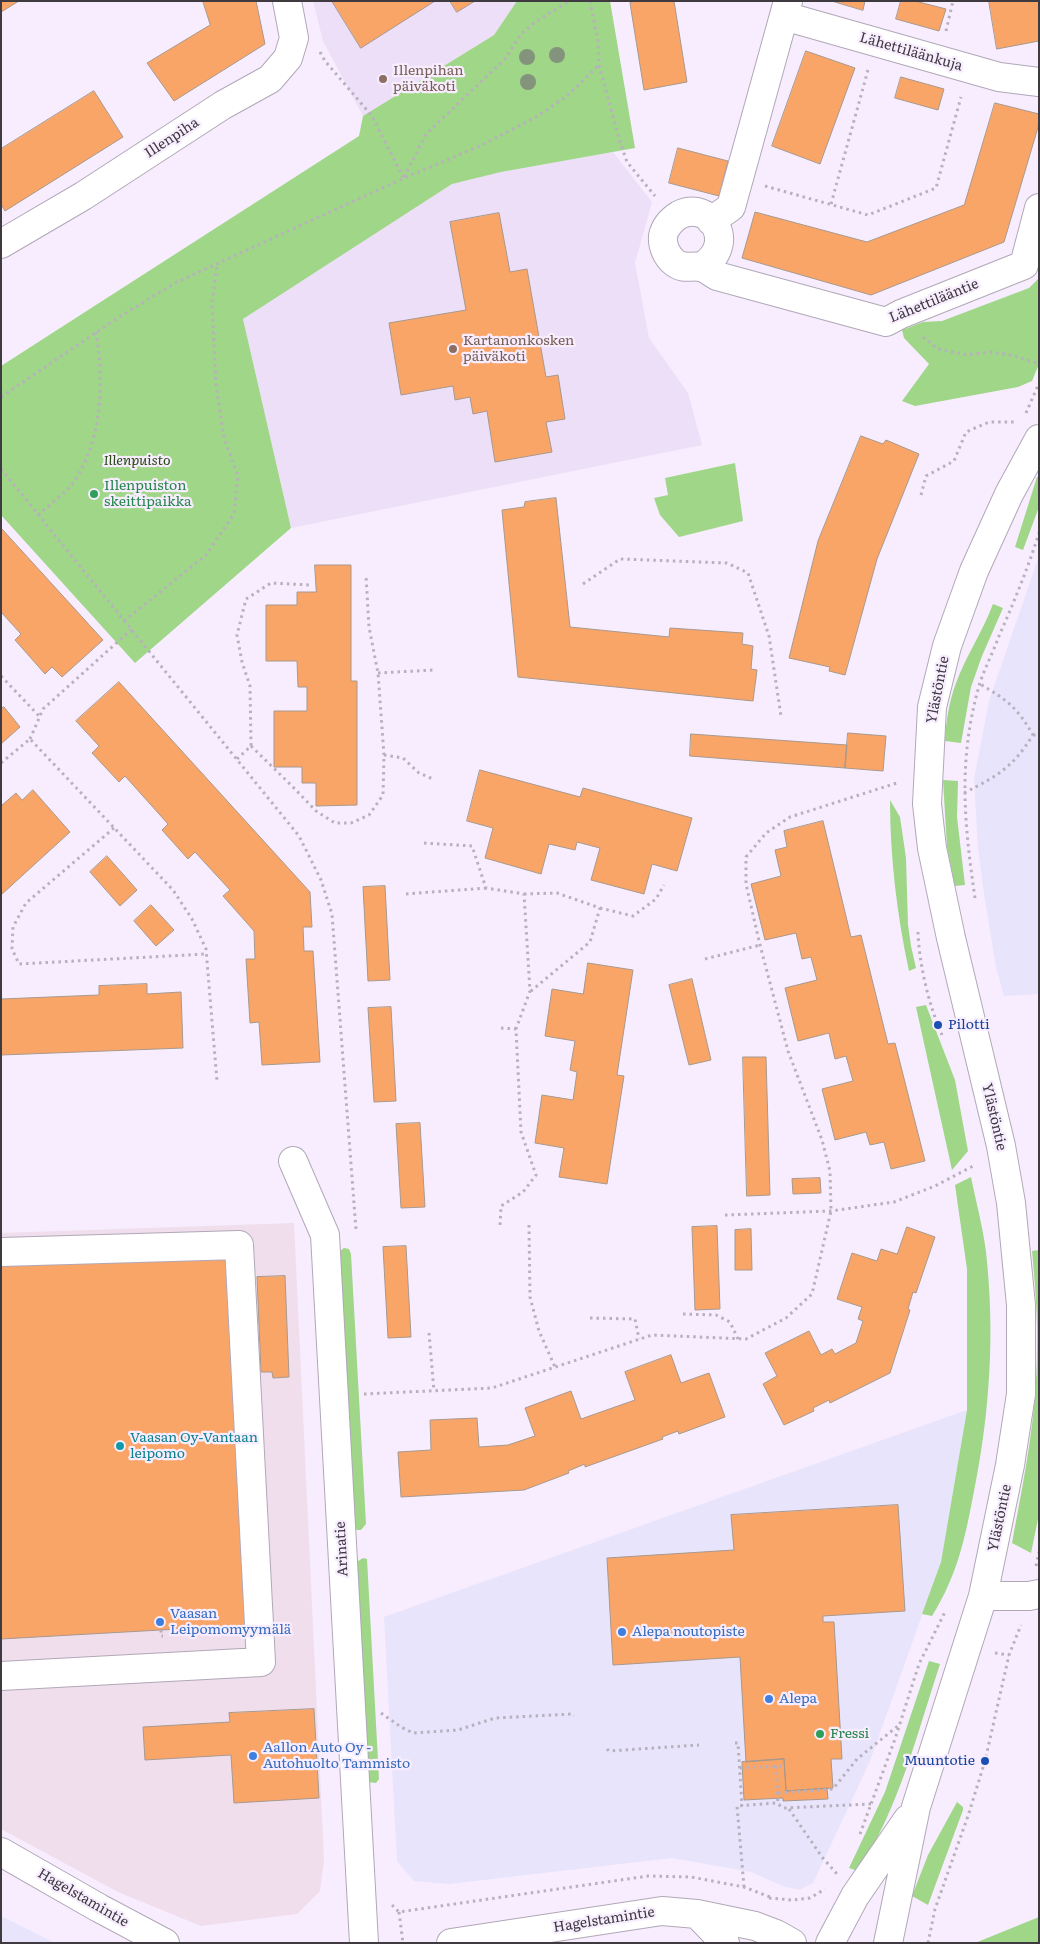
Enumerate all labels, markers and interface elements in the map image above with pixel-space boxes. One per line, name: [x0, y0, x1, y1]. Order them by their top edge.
street label: Lähettiläänkuja: [857, 29, 965, 75]
place label: Illenpihan päiväkoti: [393, 63, 463, 95]
marker: Illenpihan päiväkoti: [377, 73, 389, 85]
street label: Illenpiha: [142, 114, 202, 162]
street label: Lähettilääntie: [887, 275, 981, 327]
place label: Kartanonkosken päiväkoti: [463, 333, 574, 366]
marker: Kartanonkosken päiväkoti: [447, 343, 459, 355]
park label: Illenpuisto: [103, 453, 171, 469]
place label: Illenpuiston skeittipaikka: [104, 478, 192, 511]
marker: Illenpuiston skeittipaikka: [88, 488, 100, 500]
street label: Ylästöntie: [923, 655, 953, 725]
place label: Pilotti: [948, 1017, 990, 1033]
marker: Pilotti: [932, 1019, 944, 1031]
street label: Ylästöntie: [978, 1082, 1010, 1152]
place label: Vaasan Oy-Vantaan leipomo: [130, 1430, 258, 1462]
marker: Vaasan Oy-Vantaan leipomo: [114, 1440, 126, 1452]
street label: Ylästöntie: [985, 1483, 1015, 1553]
street label: Arinatie: [332, 1521, 352, 1577]
place label: Vaasan Leipomomyymälä: [170, 1606, 291, 1638]
marker: Vaasan Leipomomyymälä: [154, 1616, 166, 1628]
place label: Alepa noutopiste: [632, 1624, 745, 1640]
marker: Alepa noutopiste: [616, 1626, 628, 1638]
place label: Alepa: [779, 1691, 817, 1707]
marker: Alepa: [763, 1693, 775, 1705]
place label: Fressi: [830, 1726, 869, 1742]
marker: Fressi: [814, 1728, 826, 1740]
place label: Aallon Auto Oy - Autohuolto Tammisto: [263, 1740, 410, 1772]
marker: Aallon Auto Oy - Autohuolto Tammisto: [247, 1750, 259, 1762]
place label: Muuntotie: [904, 1753, 975, 1769]
marker: Muuntotie: [979, 1755, 991, 1767]
street label: Hagelstamintie: [34, 1865, 132, 1931]
street label: Hagelstamintie: [552, 1904, 656, 1936]

